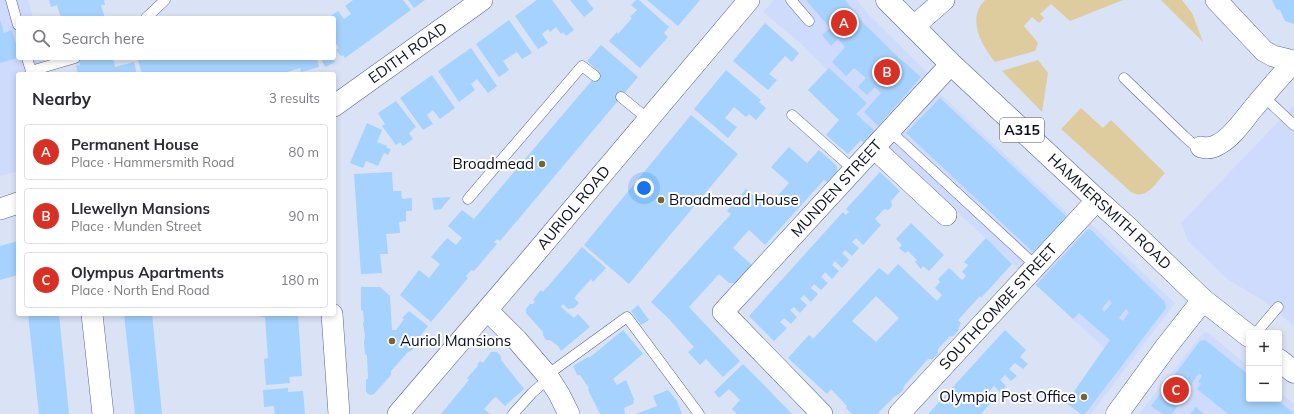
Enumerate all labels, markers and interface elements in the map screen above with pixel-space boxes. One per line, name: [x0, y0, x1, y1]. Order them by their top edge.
pin: A: [831, 8, 857, 38]
search box: [16, 16, 336, 60]
street label: EDITH ROAD: [365, 18, 451, 87]
icon: search: [30, 27, 52, 49]
text: Search here: [62, 29, 144, 48]
pin: B: [874, 57, 900, 87]
text: Nearby: [32, 88, 91, 109]
text: 3 results: [269, 90, 320, 106]
road number: A315: [1000, 118, 1044, 142]
text: Permanent House: [71, 135, 199, 154]
street label: MUNDEN STREET: [787, 136, 886, 241]
text: A: [41, 144, 51, 160]
text: 80 m: [289, 144, 319, 160]
street label: HAMMERSMITH ROAD: [1044, 149, 1175, 273]
text: Place · Hammersmith Road: [71, 154, 234, 170]
place label: Broadmead: [453, 154, 534, 173]
marker: Broadmead: [537, 159, 547, 169]
street label: AURIOL ROAD: [533, 162, 614, 253]
your location: [634, 178, 654, 198]
place label: Broadmead House: [669, 190, 799, 209]
marker: Broadmead House: [656, 195, 666, 205]
text: Llewellyn Mansions: [71, 199, 210, 218]
text: B: [42, 208, 50, 224]
text: 90 m: [289, 208, 319, 224]
text: Place · Munden Street: [71, 218, 202, 234]
street label: SOUTHCOMBE STREET: [935, 240, 1061, 373]
text: Olympus Apartments: [71, 263, 224, 282]
text: C: [42, 272, 50, 288]
text: 180 m: [281, 272, 319, 288]
text: Place · North End Road: [71, 282, 210, 298]
map controls: [1246, 330, 1282, 402]
button: +: [1246, 330, 1282, 366]
place label: Auriol Mansions: [400, 331, 511, 350]
marker: Auriol Mansions: [387, 336, 397, 346]
button: −: [1246, 366, 1282, 402]
pin: C: [1163, 375, 1189, 405]
place label: Olympia Post Office: [939, 387, 1076, 406]
marker: Olympia Post Office: [1079, 392, 1089, 402]

